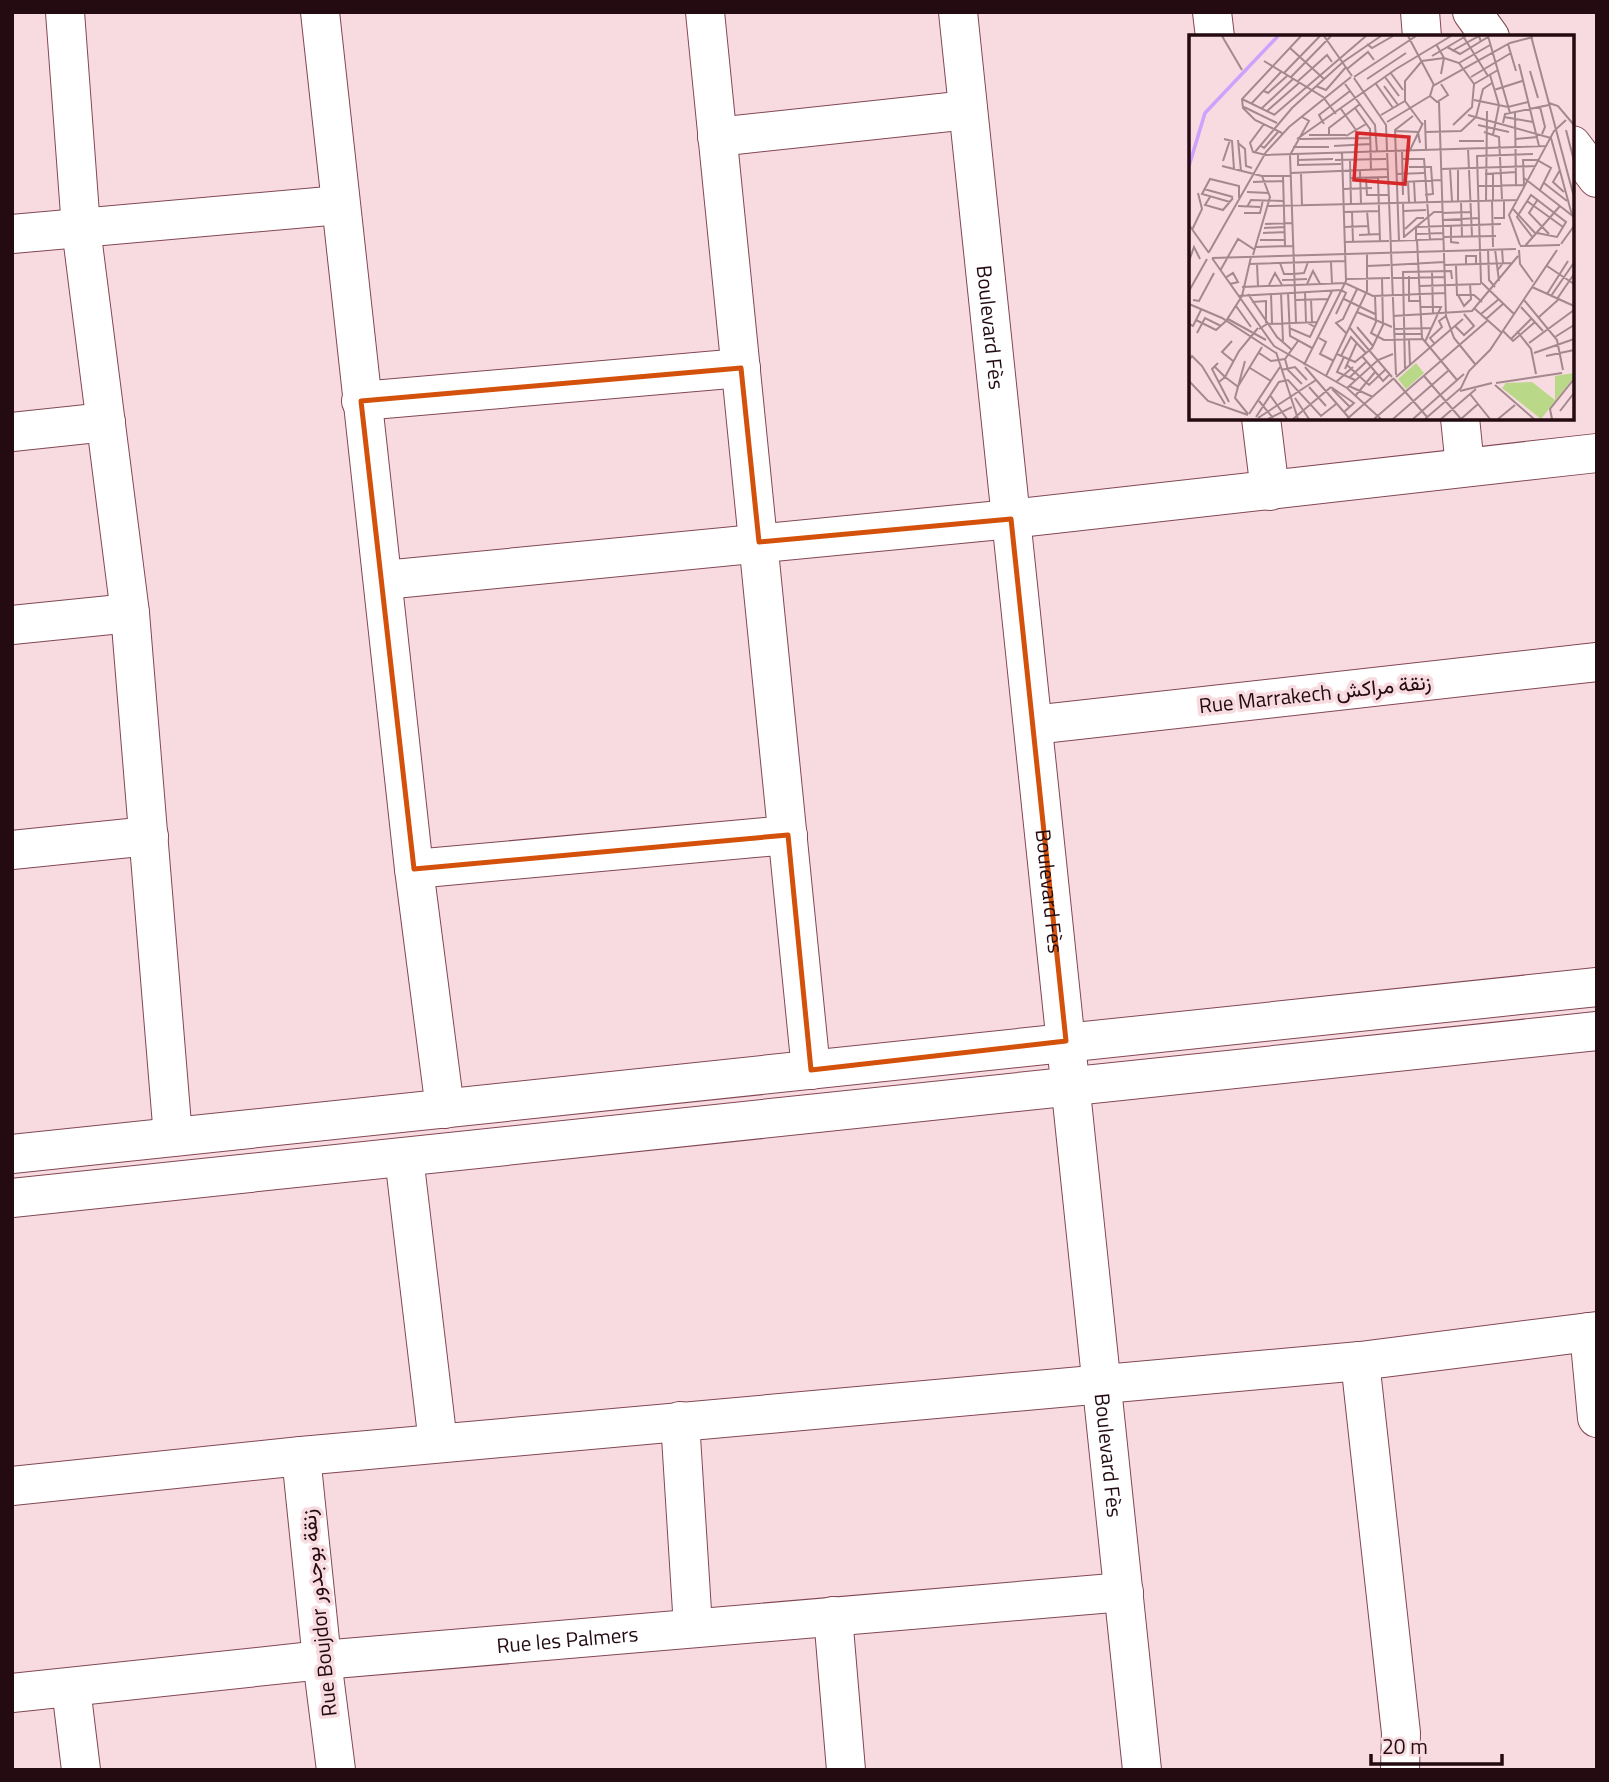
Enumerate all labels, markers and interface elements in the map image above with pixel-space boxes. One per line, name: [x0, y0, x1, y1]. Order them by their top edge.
inset map: [1189, 35, 1574, 420]
street label: Boulevard Fès: [969, 264, 1013, 391]
street label: Rue Marrakech زنقة مراكش: [1197, 665, 1433, 721]
street label: Boulevard Fès: [1028, 828, 1072, 955]
street label: Boulevard Fès: [1087, 1391, 1131, 1519]
street label: Rue Boujdor زنقة بوجدور: [291, 1508, 345, 1718]
street label: Rue les Palmers: [495, 1617, 640, 1661]
scale bar: [1371, 1722, 1502, 1766]
text: 20 m: [1382, 1730, 1428, 1762]

